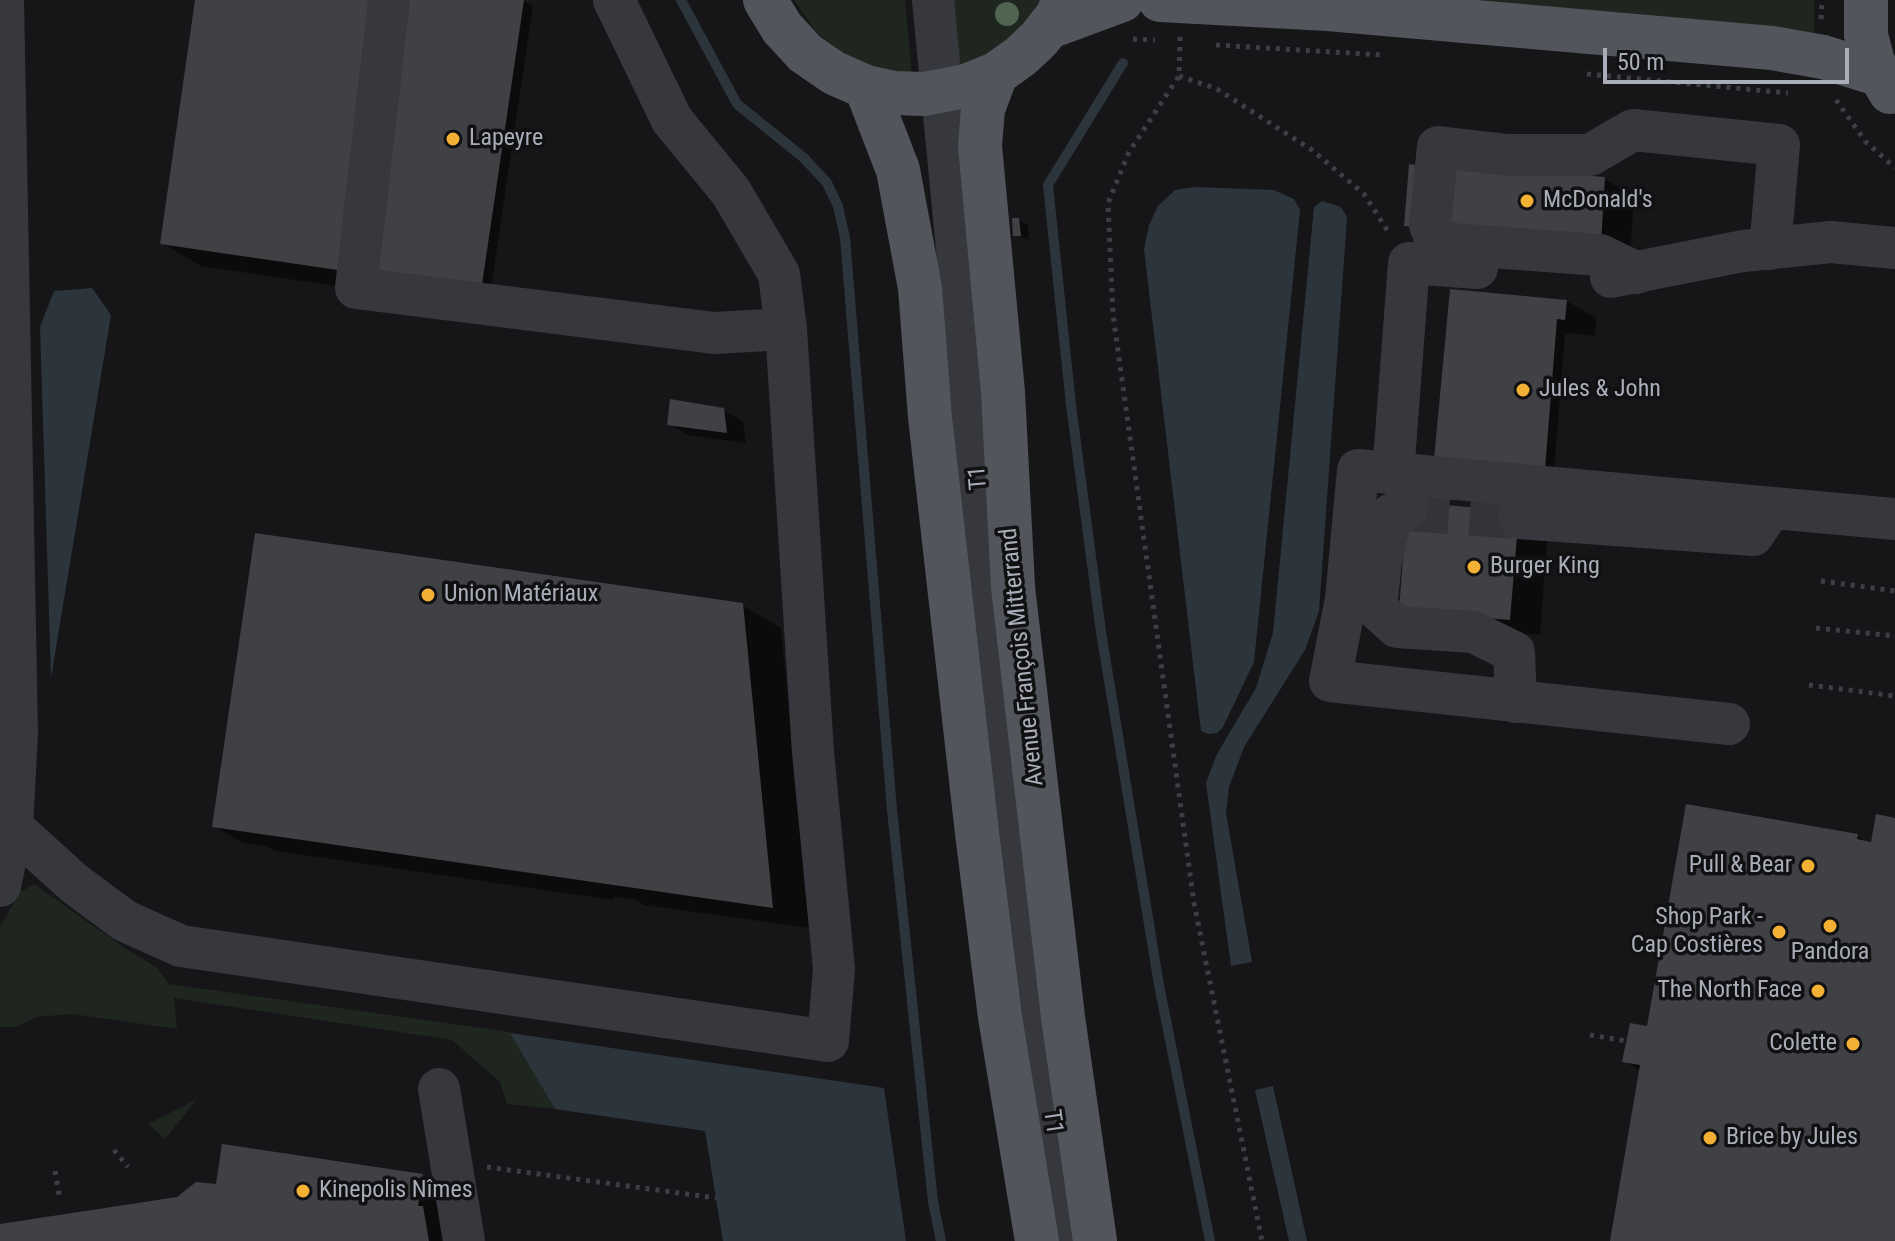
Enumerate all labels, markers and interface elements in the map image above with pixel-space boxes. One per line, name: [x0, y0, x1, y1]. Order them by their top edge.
scale bar: [1607, 32, 1853, 82]
text: 50 m: [1617, 48, 1664, 76]
place label: Lapeyre: [469, 125, 543, 153]
marker: Lapeyre: [444, 130, 462, 148]
place label: McDonald's: [1543, 187, 1653, 215]
marker: McDonald's: [1518, 192, 1536, 210]
place label: Jules & John: [1539, 376, 1661, 404]
marker: Jules & John: [1514, 381, 1532, 399]
street label: T1: [964, 465, 994, 491]
street label: Avenue François Mitterrand: [995, 527, 1051, 787]
place label: Burger King: [1490, 553, 1600, 581]
marker: Burger King: [1465, 558, 1483, 576]
place label: Union Matériaux: [444, 581, 598, 609]
marker: Union Matériaux: [419, 586, 437, 604]
place label: Pull & Bear: [1689, 852, 1792, 880]
marker: Pull & Bear: [1799, 857, 1817, 875]
place label: Shop Park - Cap Costières: [1631, 904, 1763, 960]
marker: Pandora: [1821, 917, 1839, 935]
marker: Shop Park - Cap Costières: [1770, 923, 1788, 941]
place label: Pandora: [1791, 939, 1869, 967]
place label: The North Face: [1657, 977, 1802, 1005]
marker: The North Face: [1809, 982, 1827, 1000]
place label: Colette: [1769, 1030, 1837, 1058]
marker: Colette: [1844, 1035, 1862, 1053]
street label: T1: [1036, 1108, 1068, 1136]
place label: Brice by Jules: [1726, 1124, 1858, 1152]
marker: Brice by Jules: [1701, 1129, 1719, 1147]
place label: Kinepolis Nîmes: [319, 1177, 473, 1205]
marker: Kinepolis Nîmes: [294, 1182, 312, 1200]

